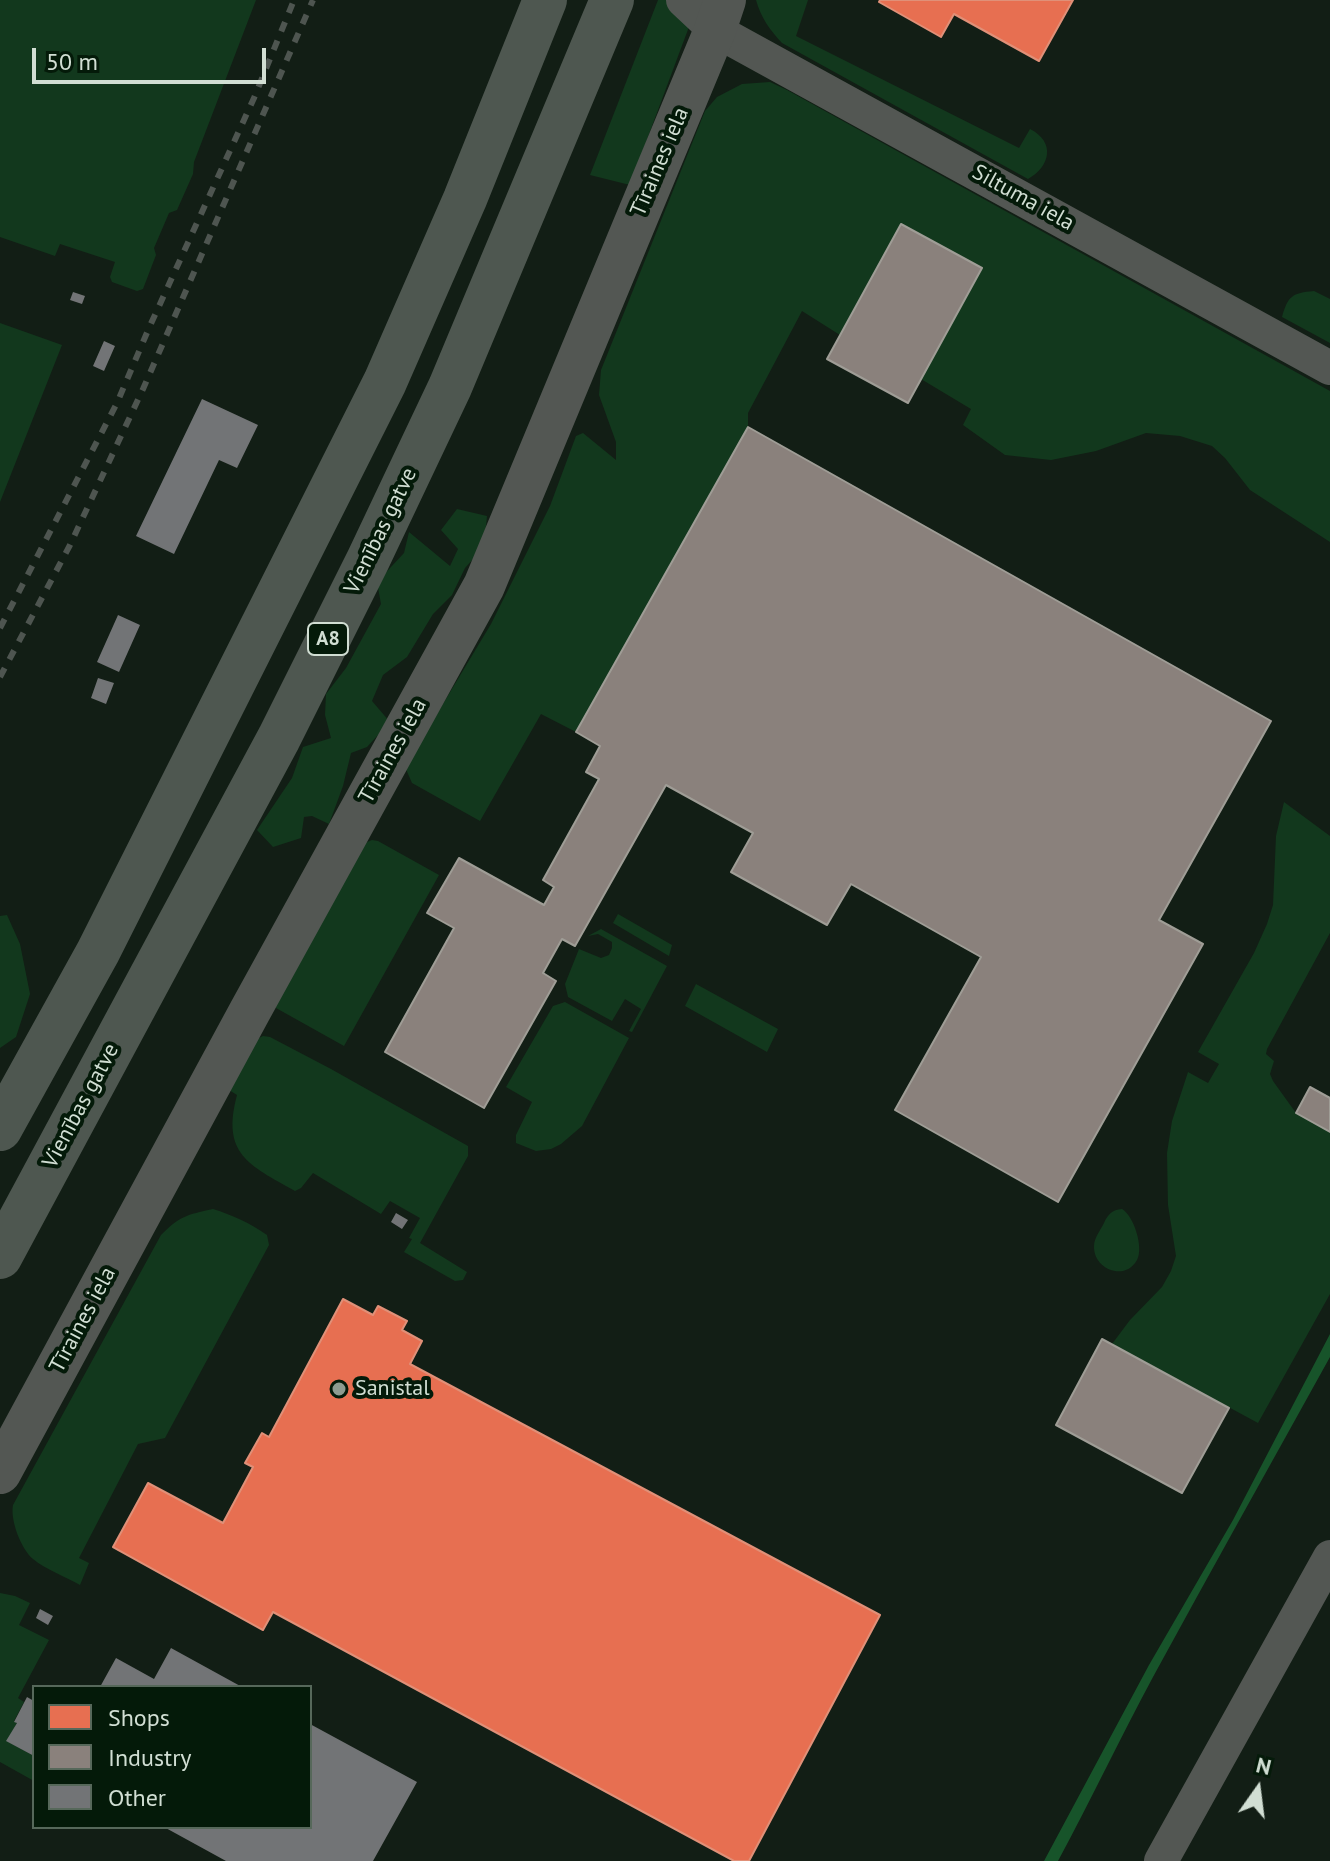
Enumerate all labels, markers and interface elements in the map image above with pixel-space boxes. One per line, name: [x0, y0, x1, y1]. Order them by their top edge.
scale bar: [36, 32, 270, 82]
text: 50 m: [46, 46, 98, 77]
street label: Tīraines iela: [625, 104, 695, 220]
street label: Siltuma iela: [967, 159, 1079, 237]
street label: Vienības gatve: [339, 464, 423, 598]
road number: A8: [308, 623, 348, 655]
street label: Tīraines iela: [353, 694, 433, 808]
street label: Vienības gatve: [37, 1039, 125, 1173]
street label: Tīraines iela: [44, 1263, 122, 1377]
place label: Sanistal: [355, 1376, 430, 1402]
marker: Sanistal: [330, 1380, 348, 1398]
legend: [32, 1685, 312, 1829]
text: Shops: [108, 1702, 170, 1733]
text: Industry: [108, 1742, 192, 1773]
north arrow: [1218, 1749, 1298, 1829]
text: N: [1253, 1750, 1274, 1781]
text: Other: [108, 1782, 166, 1813]

